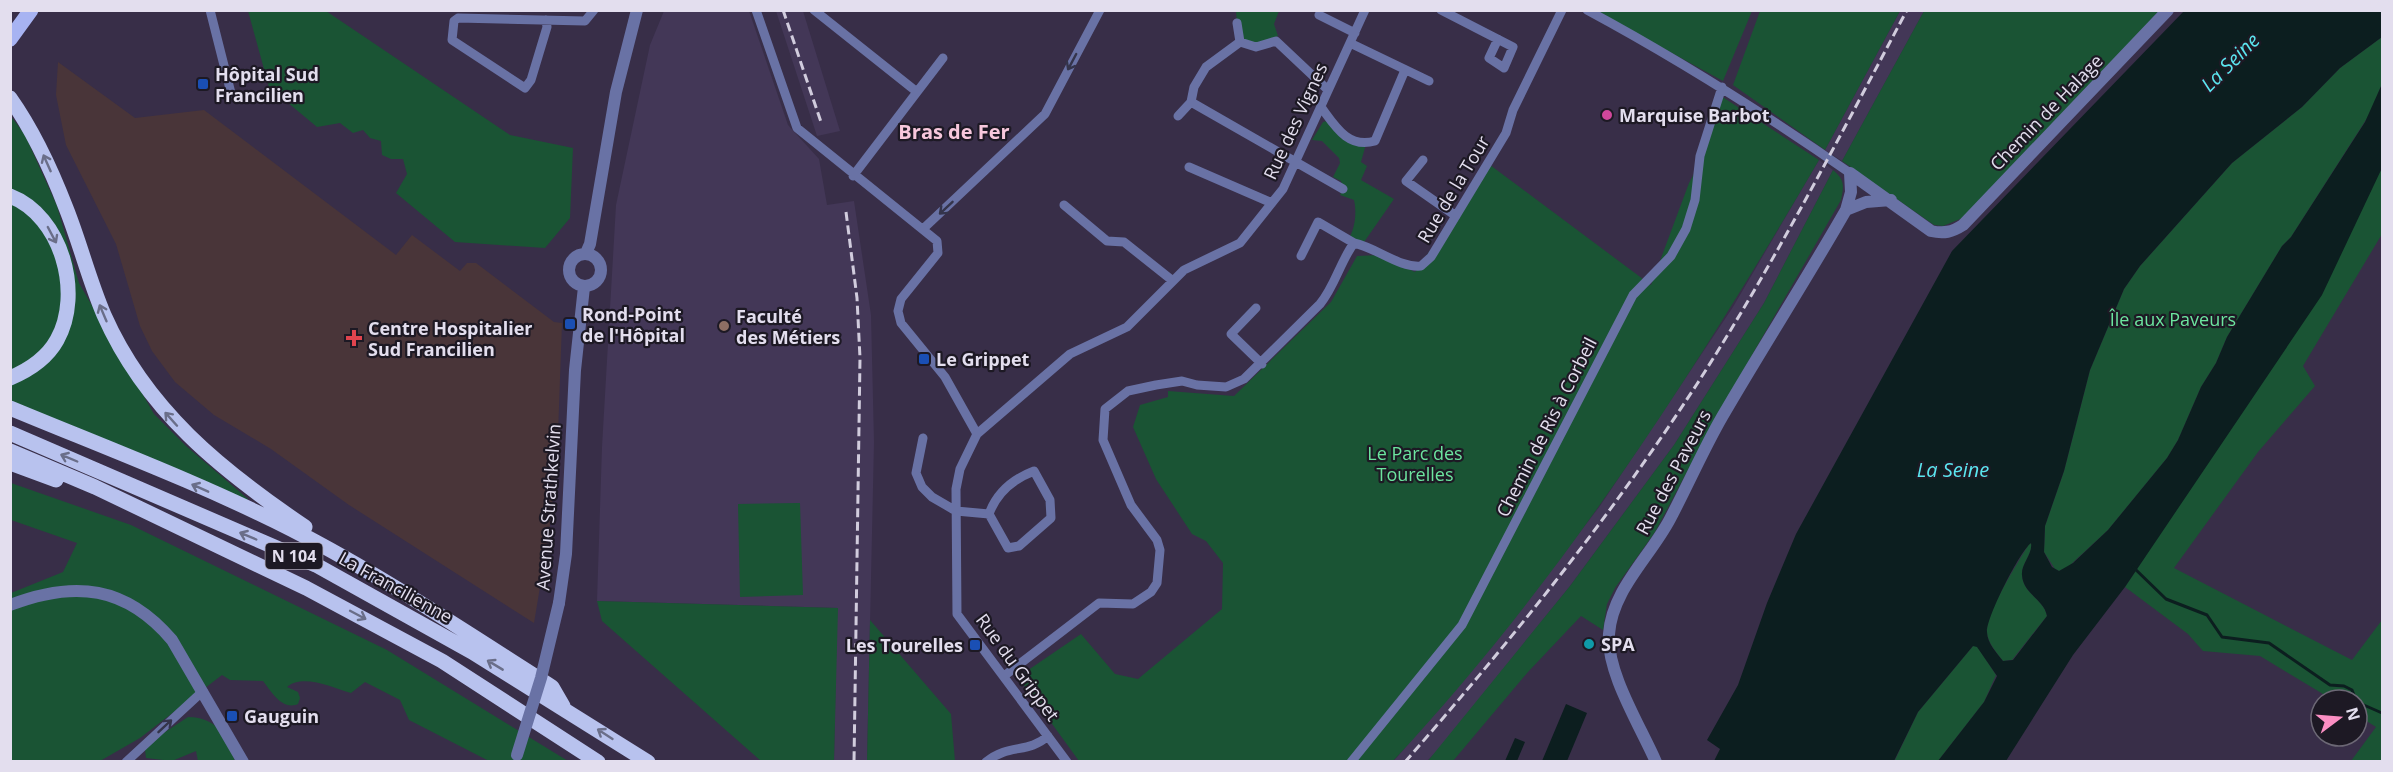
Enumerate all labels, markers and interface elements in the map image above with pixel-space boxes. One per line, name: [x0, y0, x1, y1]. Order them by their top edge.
water label: La Seine: [2195, 27, 2265, 97]
street label: Chemin de Halage: [1984, 49, 2108, 175]
one-way arrow: [1066, 53, 1078, 70]
street label: Rue des Vignes: [1257, 59, 1333, 183]
place label: Hôpital Sud Francilien: [215, 62, 319, 107]
marker: Hôpital Sud Francilien: [196, 77, 210, 91]
place label: Marquise Barbot: [1619, 103, 1770, 127]
marker: Marquise Barbot: [1600, 108, 1614, 122]
district label: Bras de Fer: [898, 118, 1010, 145]
street label: Rue de la Tour: [1412, 130, 1495, 247]
one-way arrow: [41, 154, 52, 173]
one-way arrow: [938, 200, 953, 215]
one-way arrow: [46, 226, 58, 243]
place label: Rond-Point de l'Hôpital: [582, 302, 685, 347]
one-way arrow: [97, 304, 108, 323]
place label: Faculté des Métiers: [736, 304, 840, 349]
park label: Île aux Paveurs: [2109, 307, 2236, 331]
place label: Centre Hospitalier Sud Francilien: [368, 316, 532, 361]
marker: Rond-Point de l'Hôpital: [563, 317, 577, 331]
marker: Faculté des Métiers: [717, 319, 731, 333]
marker: Centre Hospitalier Sud Francilien: [345, 329, 363, 347]
street label: Chemin de Ris à Corbeil: [1490, 333, 1602, 521]
place label: Le Grippet: [936, 347, 1030, 371]
marker: Le Grippet: [917, 352, 931, 366]
street label: Rue des Paveurs: [1630, 405, 1716, 539]
one-way arrow: [164, 412, 178, 427]
street label: Avenue Strathkelvin: [530, 423, 566, 591]
park label: Le Parc des Tourelles: [1367, 441, 1463, 486]
one-way arrow: [60, 452, 78, 464]
water label: La Seine: [1917, 456, 1989, 483]
one-way arrow: [191, 482, 209, 493]
one-way arrow: [239, 530, 257, 541]
road number: N 104: [266, 543, 322, 569]
street label: La Francilienne: [335, 546, 457, 628]
street label: Rue du Grippet: [971, 608, 1065, 726]
one-way arrow: [349, 609, 366, 621]
place label: SPA: [1601, 632, 1635, 656]
place label: Les Tourelles: [846, 633, 963, 657]
marker: SPA: [1582, 637, 1596, 651]
marker: Les Tourelles: [968, 638, 982, 652]
one-way arrow: [487, 659, 504, 671]
north arrow: [2309, 688, 2369, 748]
place label: Gauguin: [244, 704, 319, 728]
text: N: [2341, 705, 2366, 723]
marker: Gauguin: [225, 709, 239, 723]
one-way arrow: [157, 719, 172, 733]
one-way arrow: [598, 728, 614, 740]

